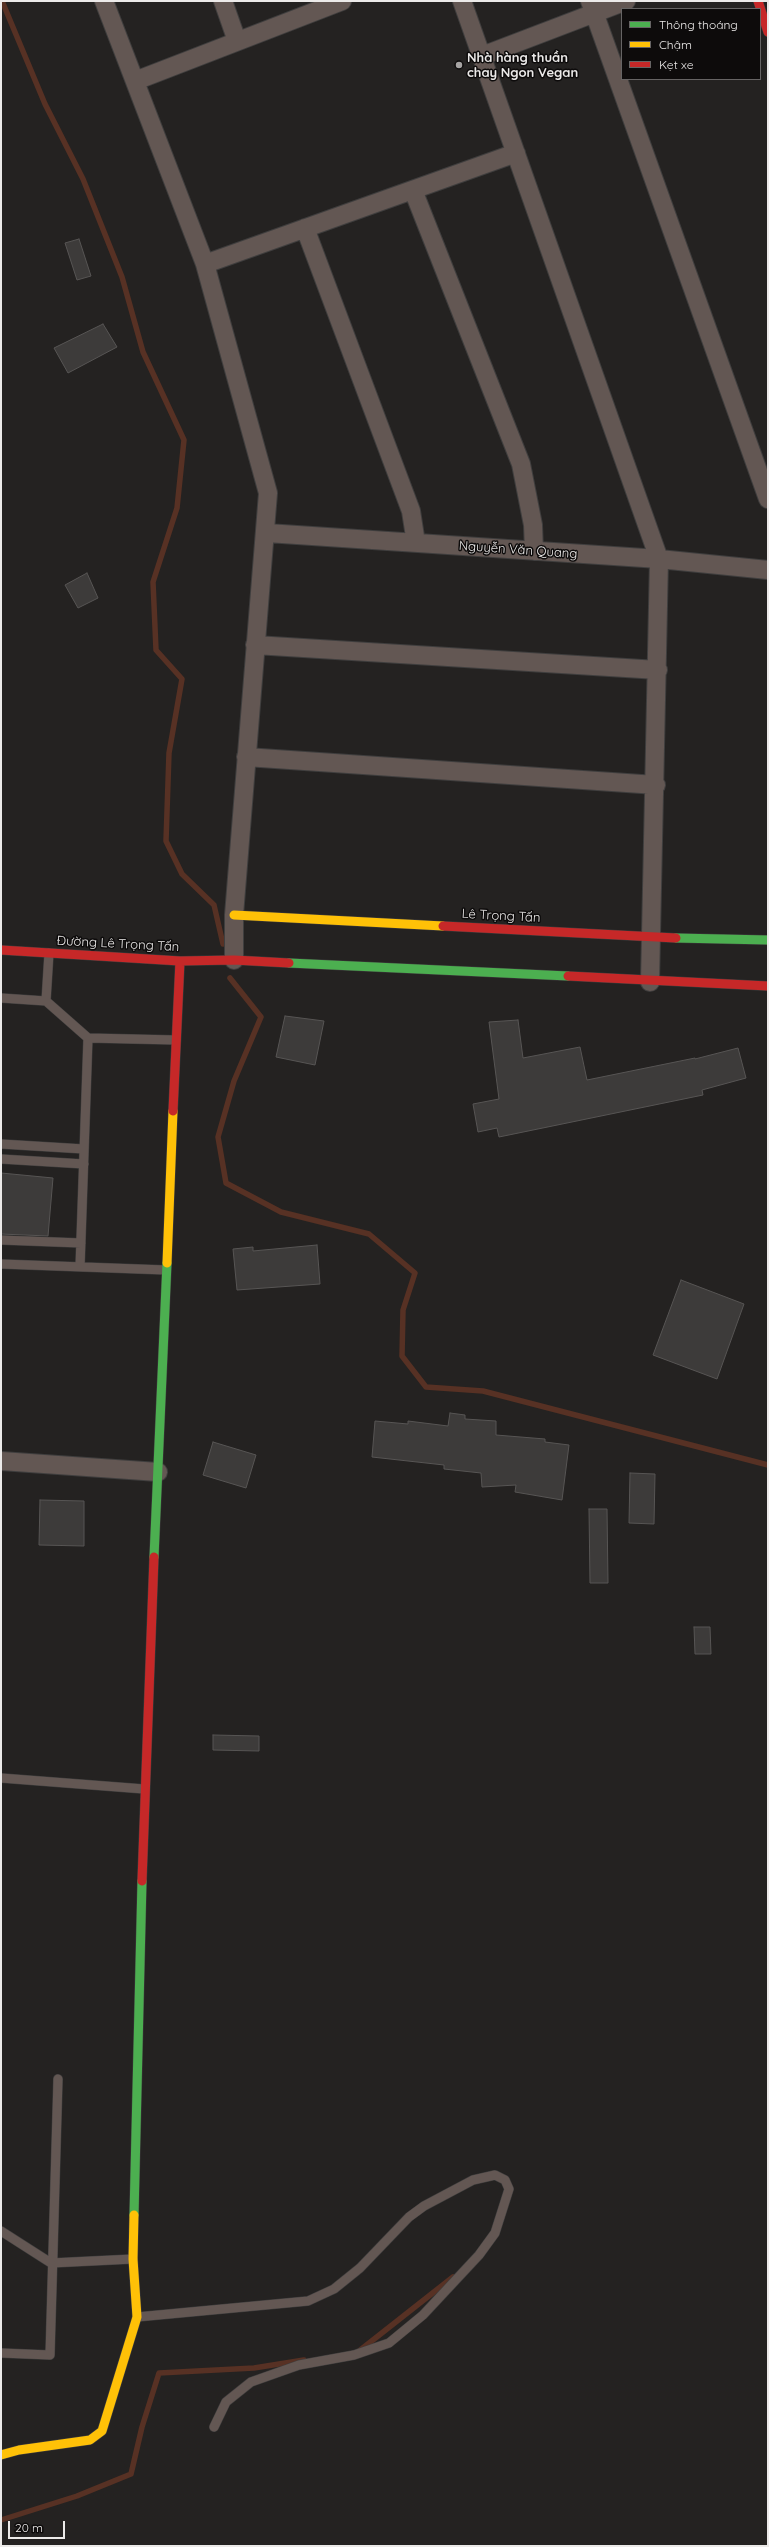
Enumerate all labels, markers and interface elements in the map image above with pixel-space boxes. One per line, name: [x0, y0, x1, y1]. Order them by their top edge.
legend: [621, 8, 761, 80]
text: Thông thoáng: [659, 17, 738, 32]
text: Chậm: [659, 37, 692, 52]
place label: Nhà hàng thuần chay Ngon Vegan: [467, 50, 578, 81]
text: Kẹt xe: [659, 57, 693, 72]
marker: Nhà hàng thuần chay Ngon Vegan: [454, 60, 464, 70]
street label: Nguyễn Văn Quang: [458, 538, 578, 562]
street label: Lê Trọng Tấn: [461, 906, 541, 926]
street label: Đường Lê Trọng Tấn: [56, 933, 180, 955]
scale bar: [10, 2513, 67, 2539]
text: 20 m: [15, 2520, 43, 2535]

